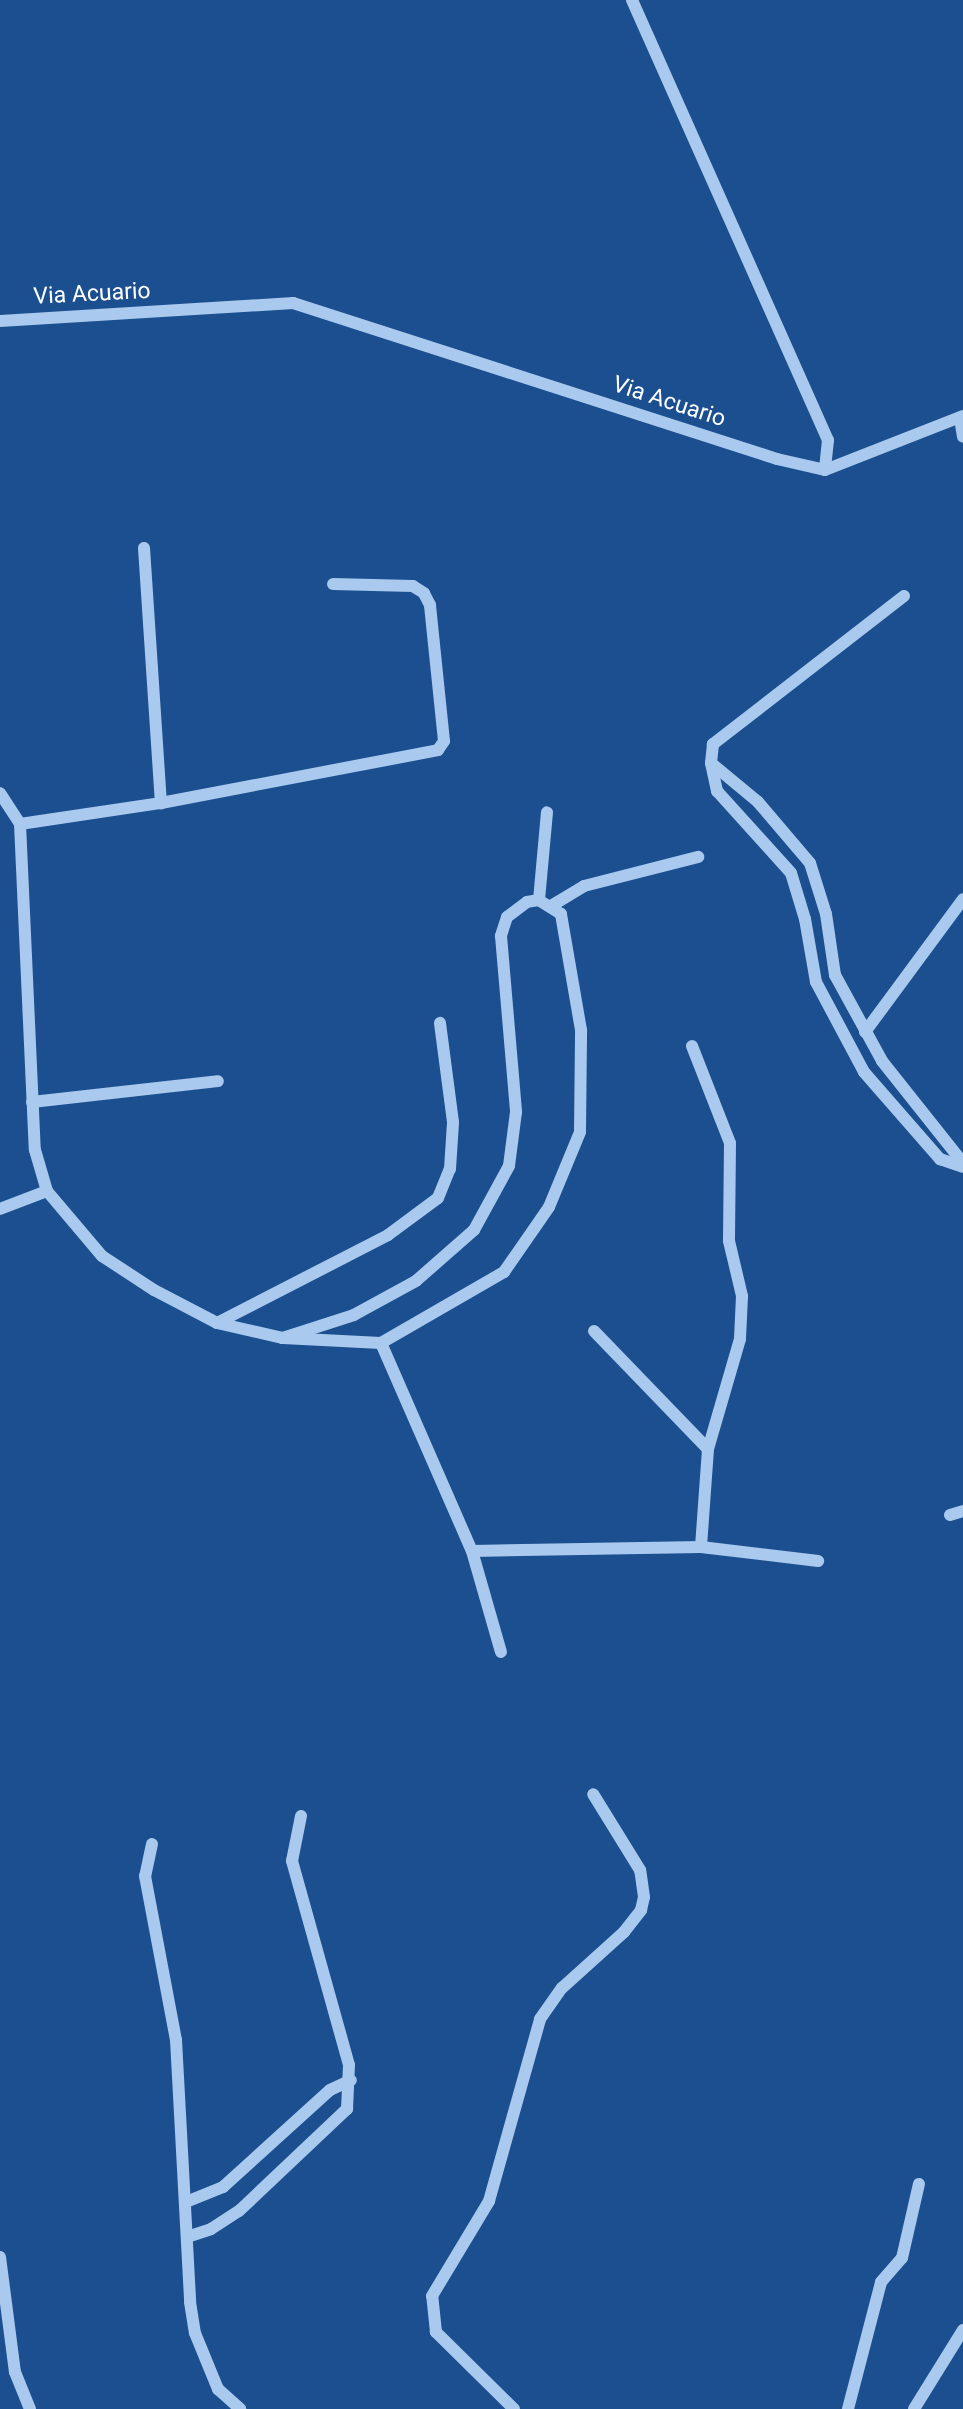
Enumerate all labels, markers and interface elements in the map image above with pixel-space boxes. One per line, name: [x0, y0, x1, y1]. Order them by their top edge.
street label: Via Acuario: [33, 277, 151, 311]
street label: Via Acuario: [609, 371, 729, 433]

